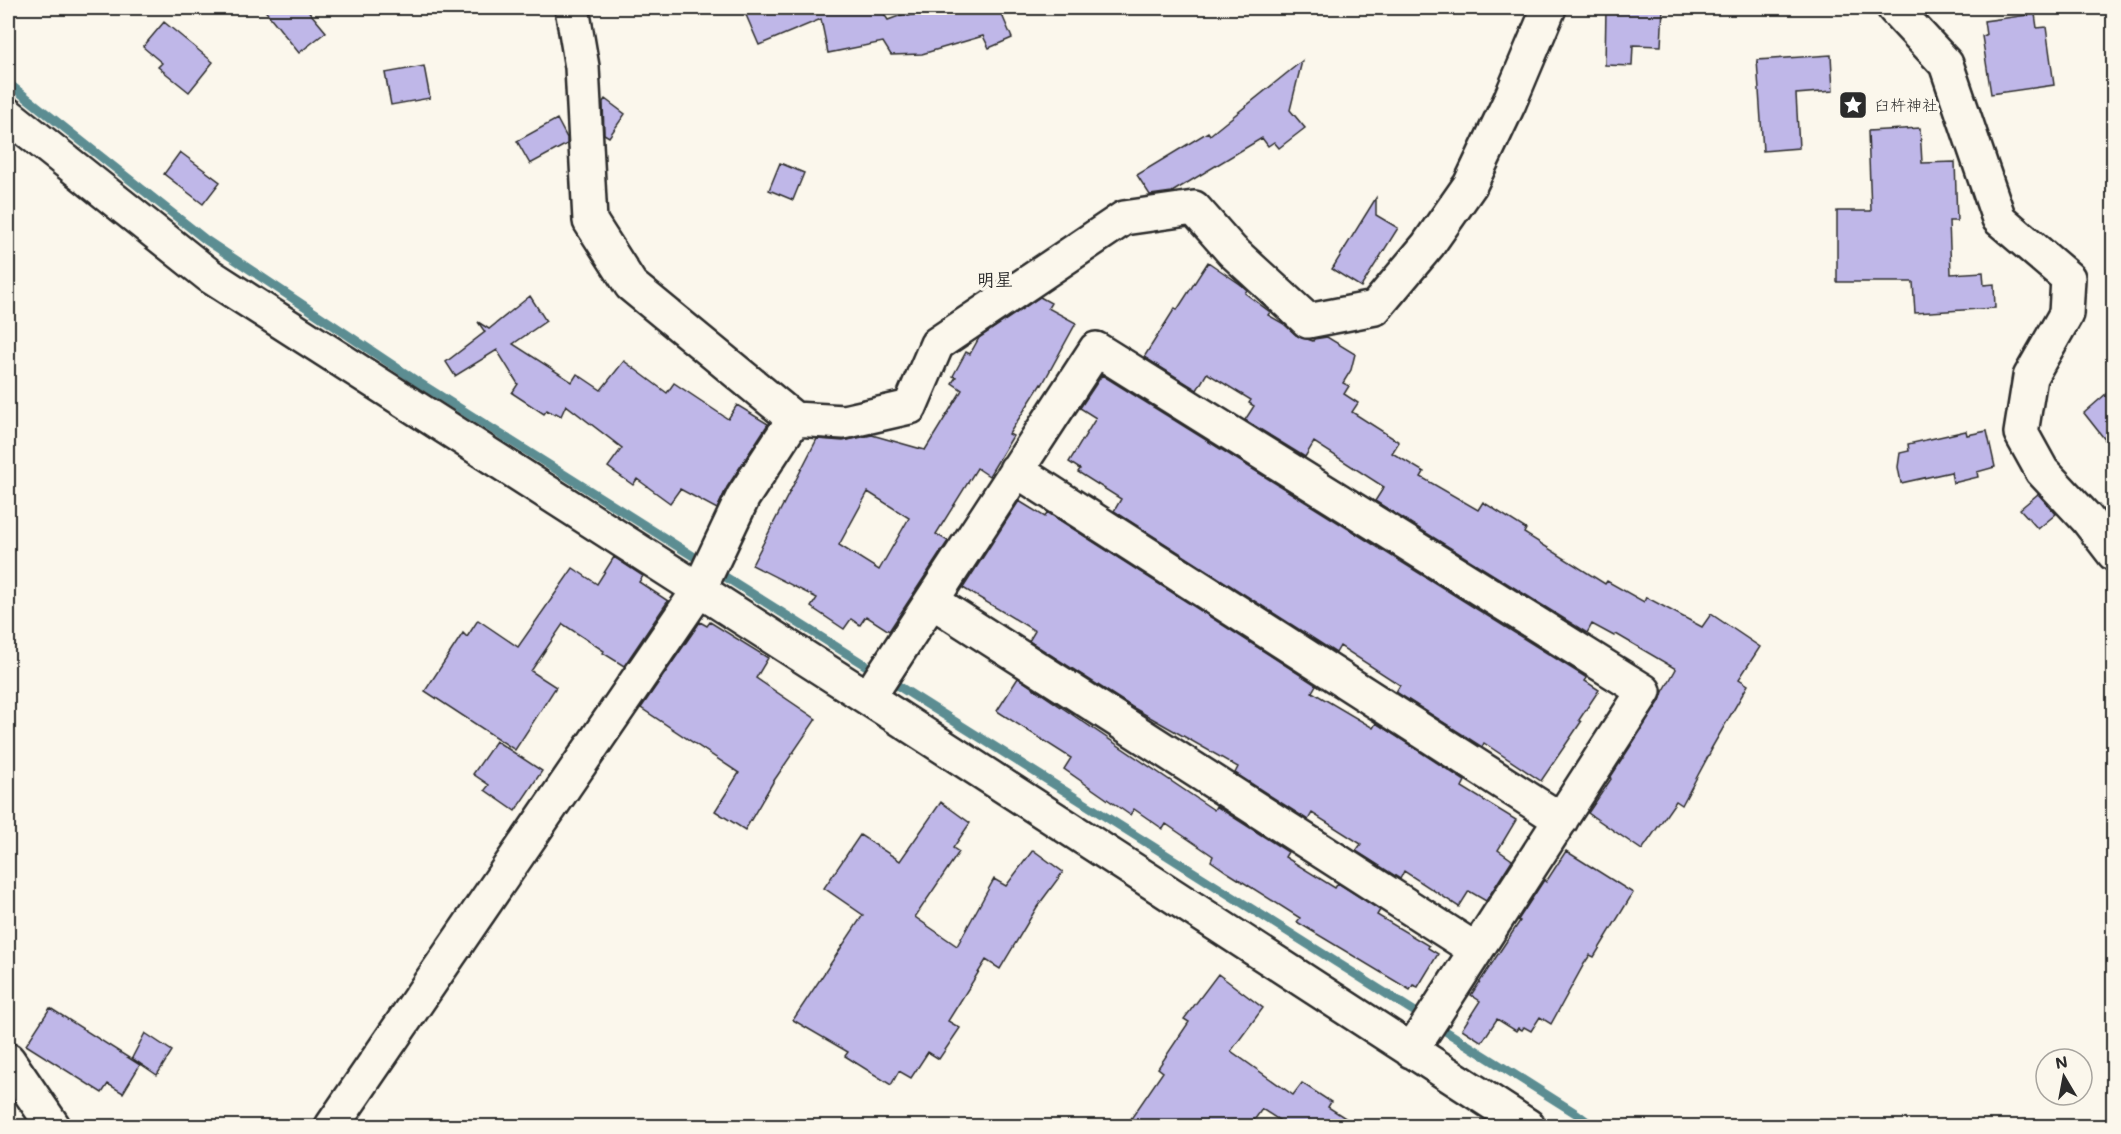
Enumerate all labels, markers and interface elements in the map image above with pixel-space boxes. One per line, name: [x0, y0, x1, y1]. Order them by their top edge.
place icon: 臼杵神社: [1837, 89, 1869, 121]
place label: 臼杵神社: [1874, 94, 1938, 115]
district label: 明星: [977, 267, 1013, 291]
north arrow: [2034, 1047, 2094, 1107]
text: N: [2053, 1050, 2069, 1073]

